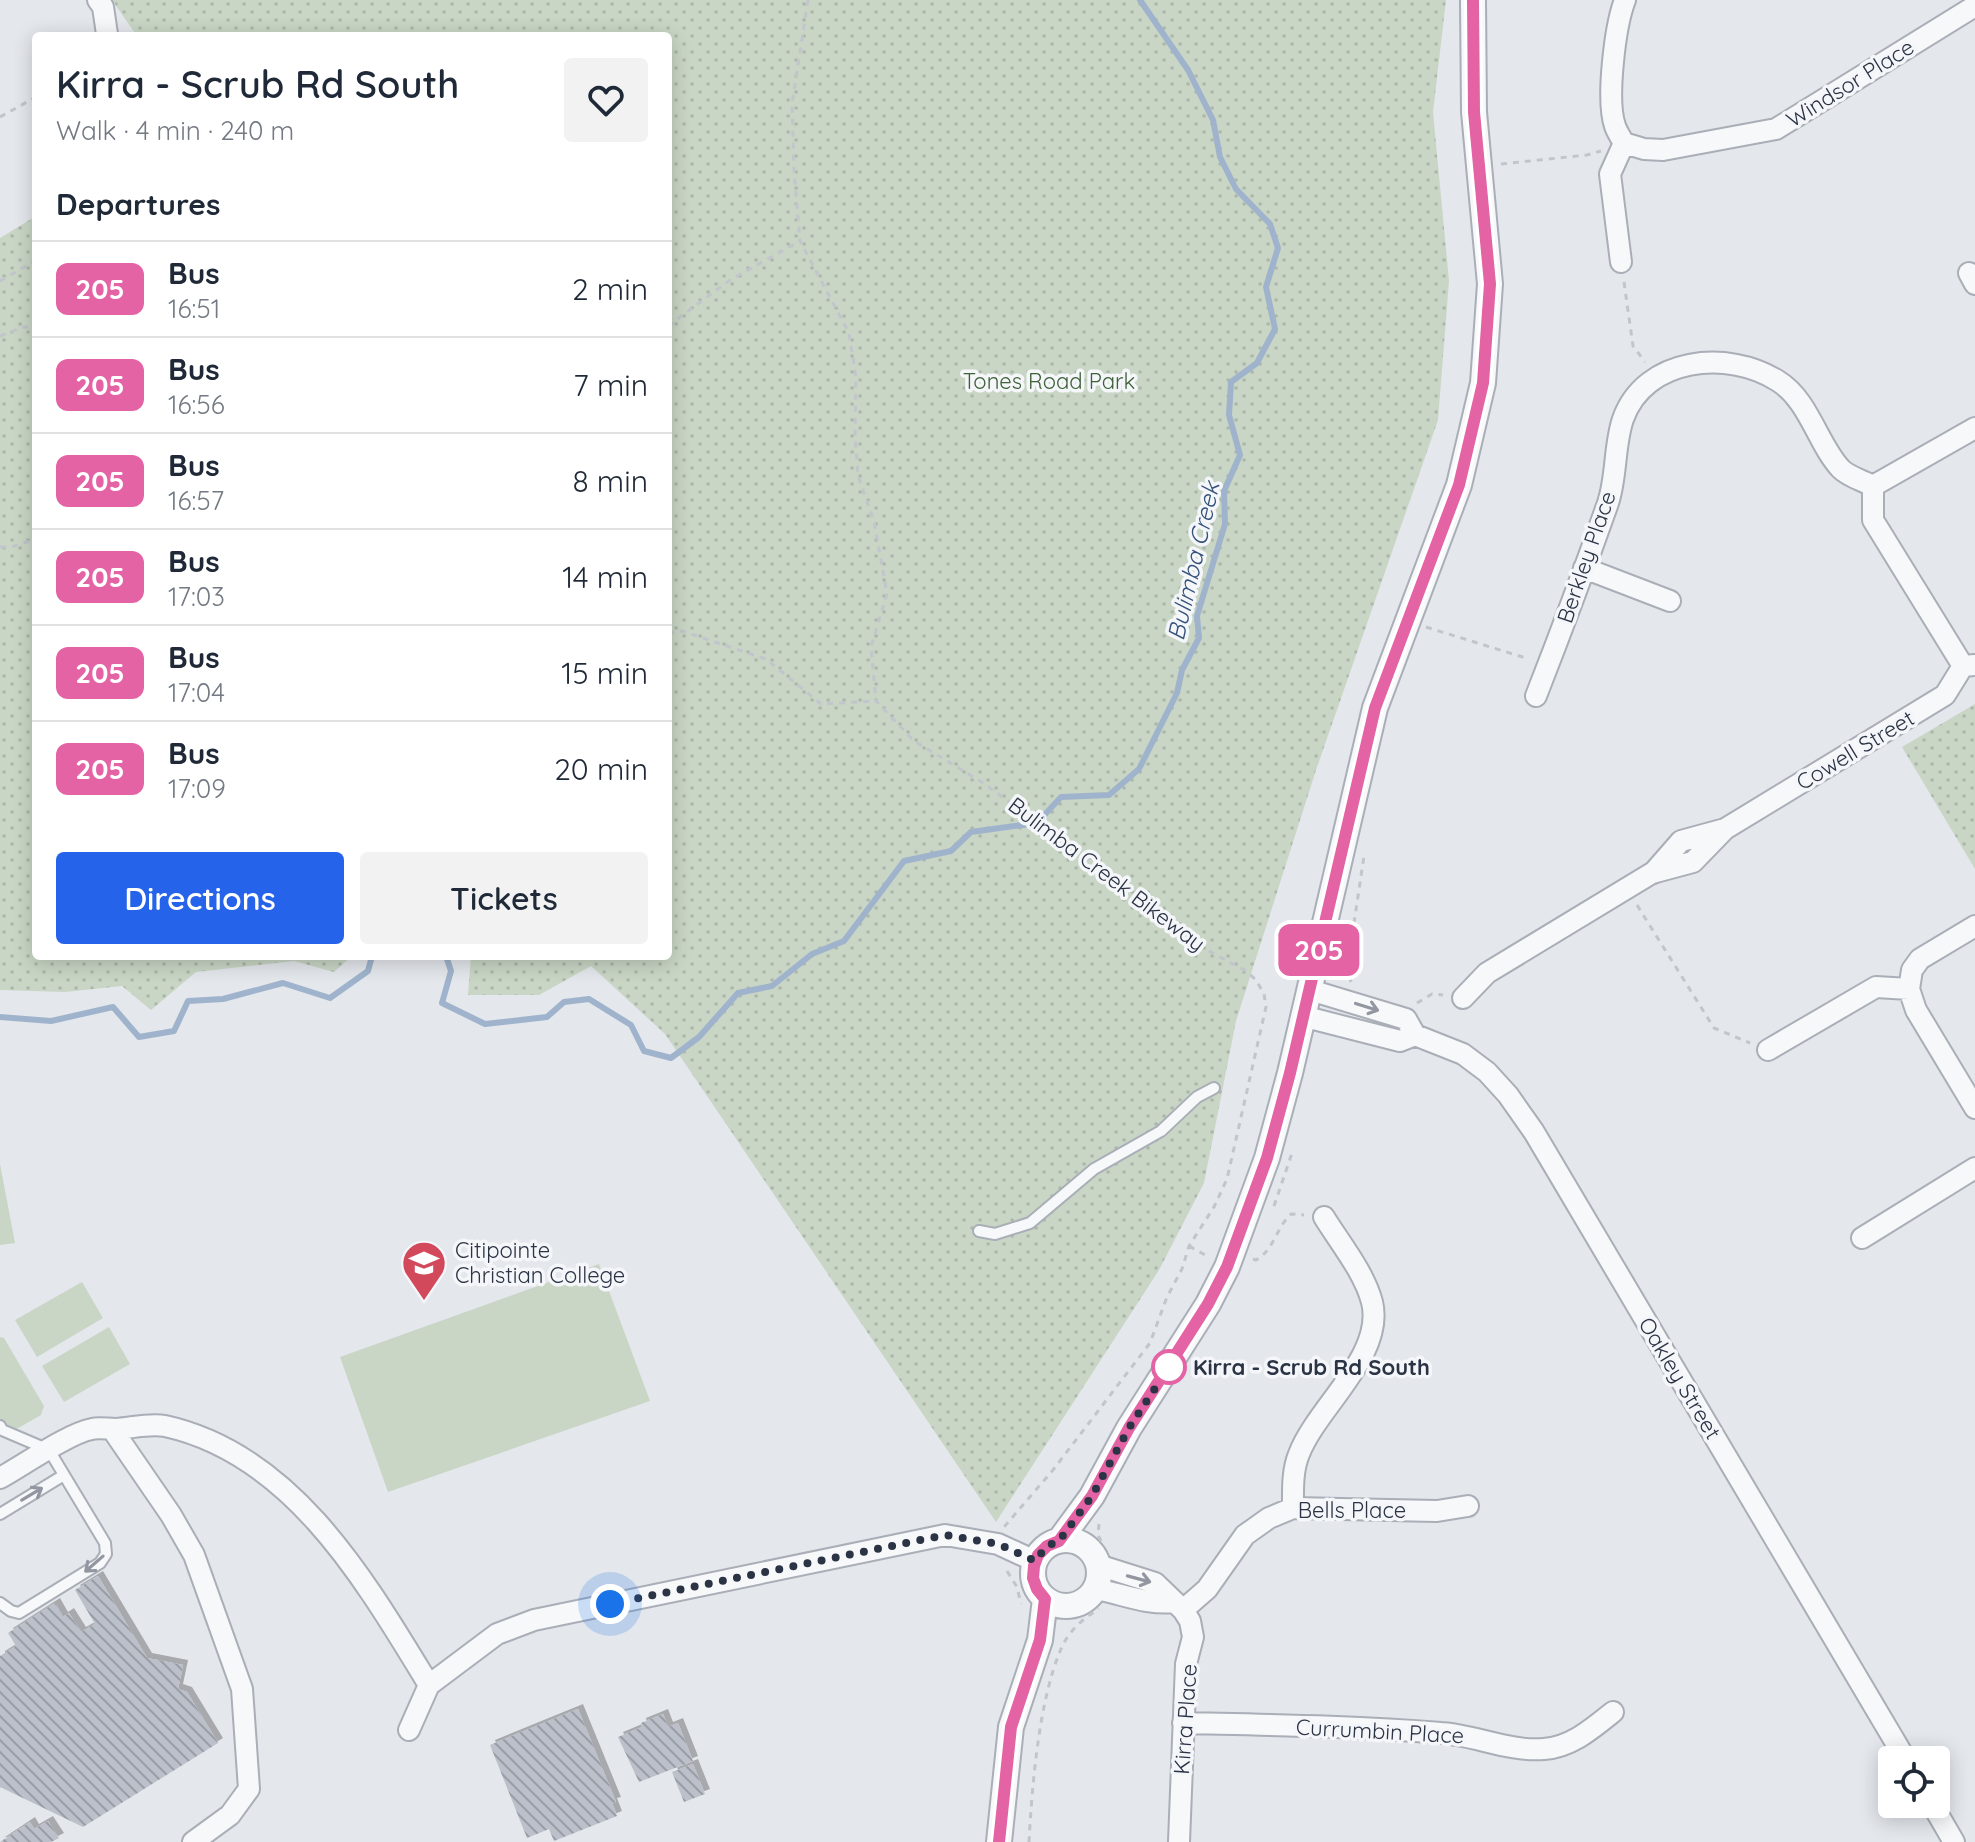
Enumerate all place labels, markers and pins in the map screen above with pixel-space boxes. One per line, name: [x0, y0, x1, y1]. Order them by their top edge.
place label: Citipointe Christian College: [455, 1236, 625, 1289]
school or university icon: Citipointe Christian College: [400, 1239, 448, 1302]
marker: Kirra - Scrub Rd South: [1152, 1350, 1186, 1384]
place label: Kirra - Scrub Rd South: [1193, 1353, 1430, 1381]

